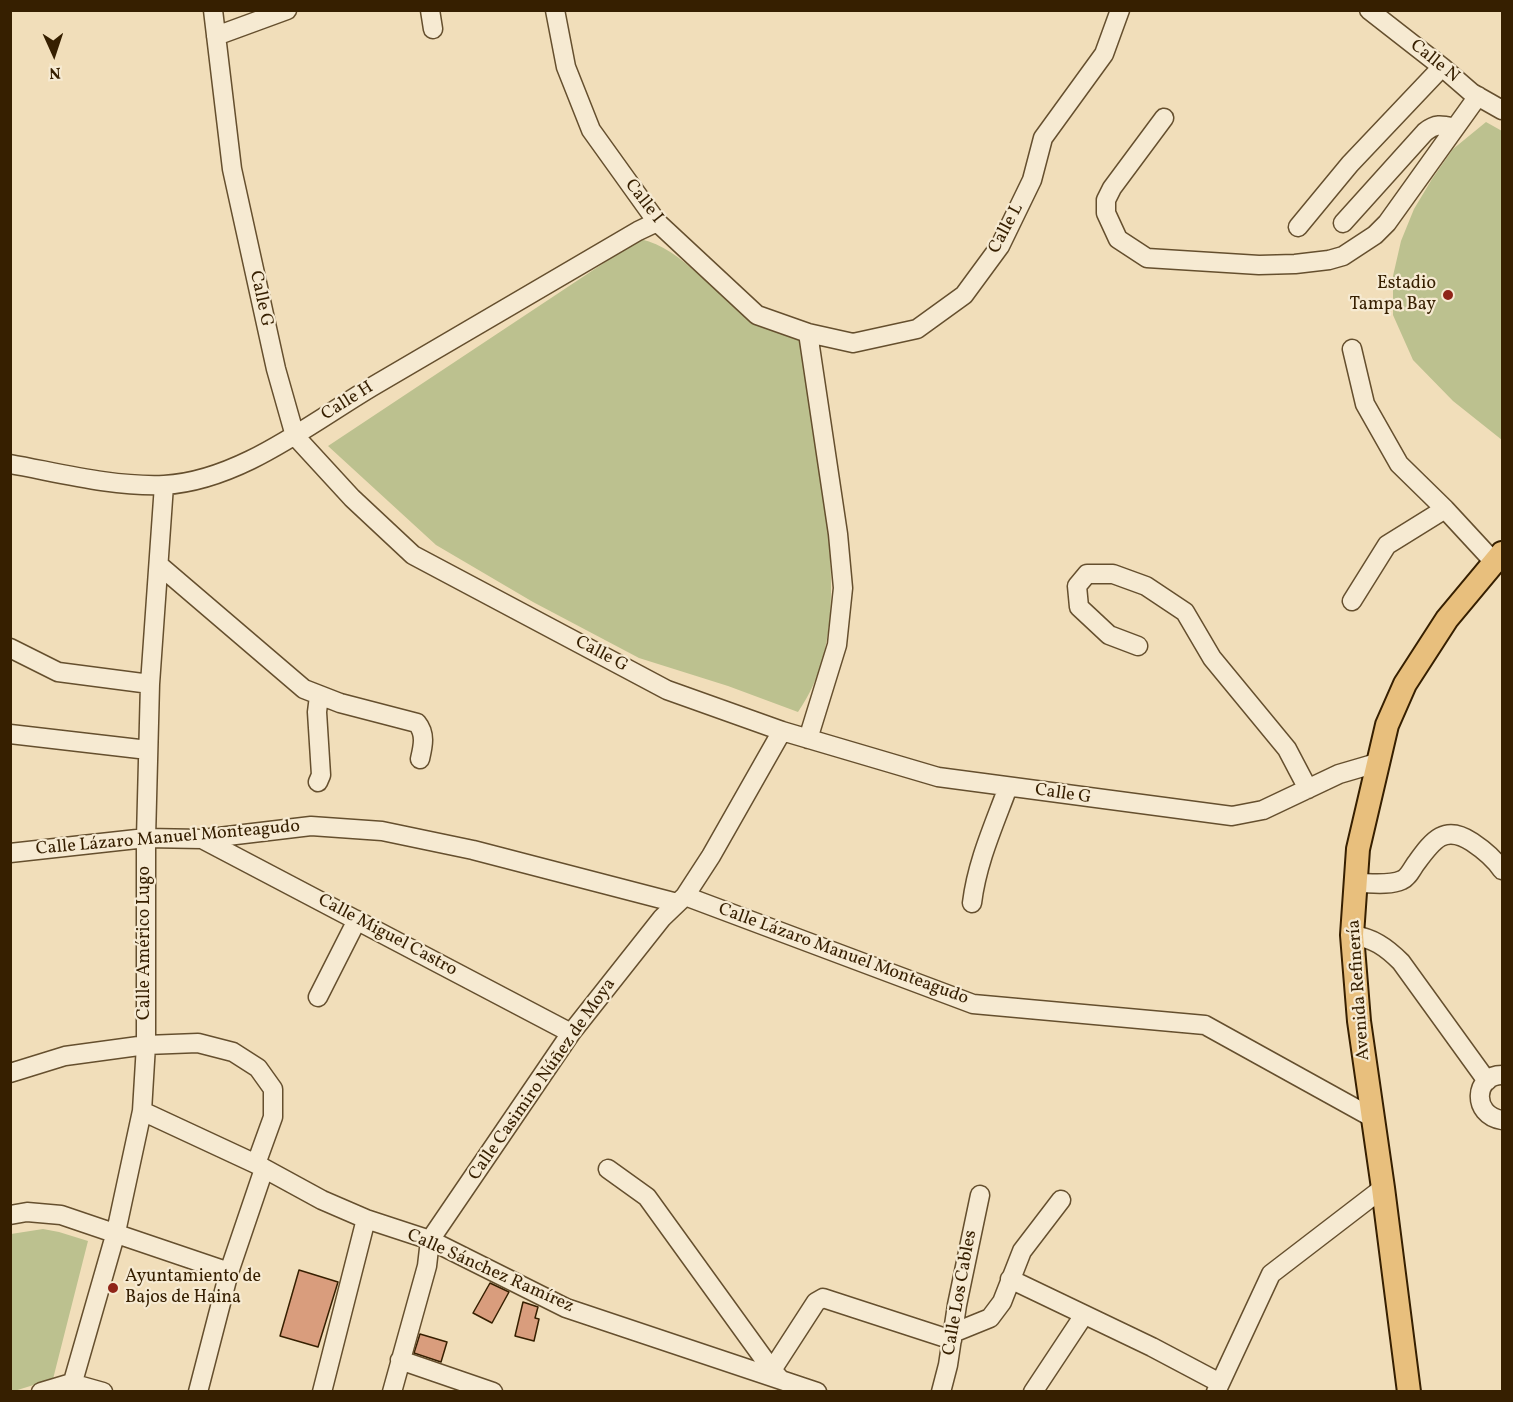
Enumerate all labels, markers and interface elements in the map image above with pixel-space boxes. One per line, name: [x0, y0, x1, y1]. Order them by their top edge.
north arrow: [24, 24, 84, 84]
street label: Calle N: [1405, 36, 1463, 88]
text: N: [49, 61, 61, 83]
street label: Calle I: [619, 176, 667, 228]
street label: Calle L: [985, 200, 1029, 258]
street label: Calle G: [244, 269, 276, 329]
place label: Estadio Tampa Bay: [1349, 274, 1436, 316]
marker: Estadio Tampa Bay: [1441, 288, 1455, 302]
street label: Calle H: [318, 378, 378, 426]
street label: Calle G: [571, 632, 631, 678]
street label: Calle G: [1033, 780, 1093, 810]
street label: Calle Lázaro Manuel Monteagudo: [35, 817, 301, 861]
street label: Calle Américo Lugo: [135, 866, 157, 1020]
street label: Calle Miguel Castro: [314, 890, 460, 982]
street label: Calle Lázaro Manuel Monteagudo: [715, 900, 971, 1010]
street label: Avenida Refinería: [1344, 919, 1376, 1061]
street label: Calle Casimiro Núñez de Moya: [465, 975, 621, 1185]
street label: Calle Sánchez Ramírez: [403, 1225, 577, 1319]
street label: Calle Los Cables: [939, 1229, 983, 1357]
place label: Ayuntamiento de Bajos de Haina: [125, 1267, 261, 1310]
marker: Ayuntamiento de Bajos de Haina: [106, 1281, 120, 1295]

